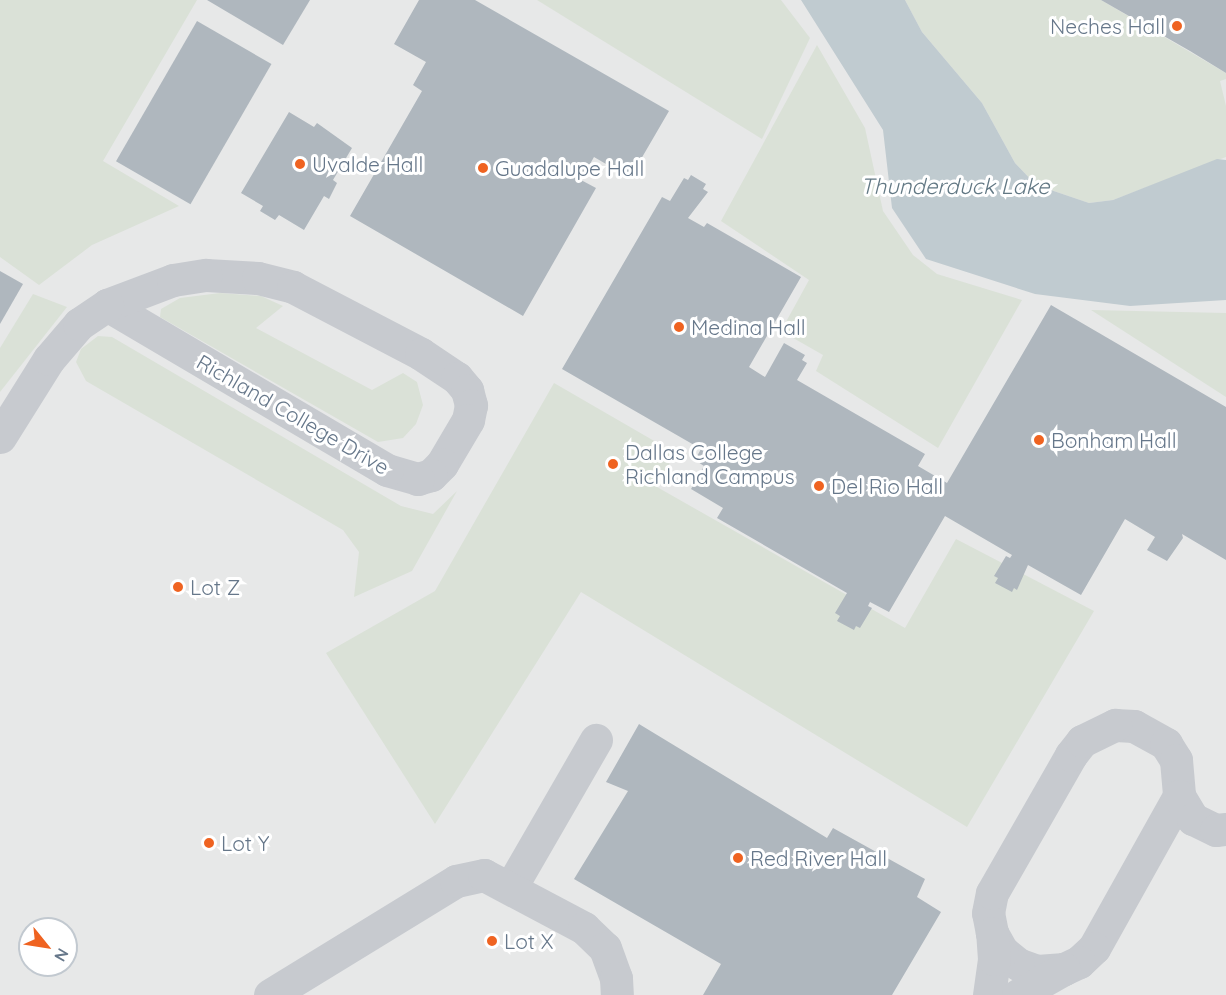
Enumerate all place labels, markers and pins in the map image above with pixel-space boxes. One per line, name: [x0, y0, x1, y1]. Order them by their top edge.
place label: Neches Hall: [1050, 13, 1165, 39]
marker: Neches Hall: [1170, 19, 1184, 33]
place label: Uvalde Hall: [312, 151, 423, 177]
place label: Guadalupe Hall: [495, 155, 644, 181]
marker: Uvalde Hall: [293, 157, 307, 171]
marker: Guadalupe Hall: [476, 161, 490, 175]
place label: Medina Hall: [691, 314, 806, 340]
marker: Medina Hall: [672, 320, 686, 334]
place label: Bonham Hall: [1051, 427, 1177, 453]
marker: Bonham Hall: [1032, 433, 1046, 447]
place label: Dallas College Richland Campus: [625, 439, 795, 489]
marker: Dallas College Richland Campus: [606, 457, 620, 471]
place label: Del Rio Hall: [831, 473, 943, 499]
marker: Del Rio Hall: [812, 479, 826, 493]
place label: Lot Z: [190, 574, 240, 600]
marker: Lot Z: [171, 580, 185, 594]
place label: Lot Y: [221, 830, 269, 856]
marker: Lot Y: [202, 836, 216, 850]
place label: Red River Hall: [750, 845, 887, 871]
marker: Red River Hall: [731, 851, 745, 865]
place label: Lot X: [504, 928, 553, 954]
marker: Lot X: [485, 934, 499, 948]

